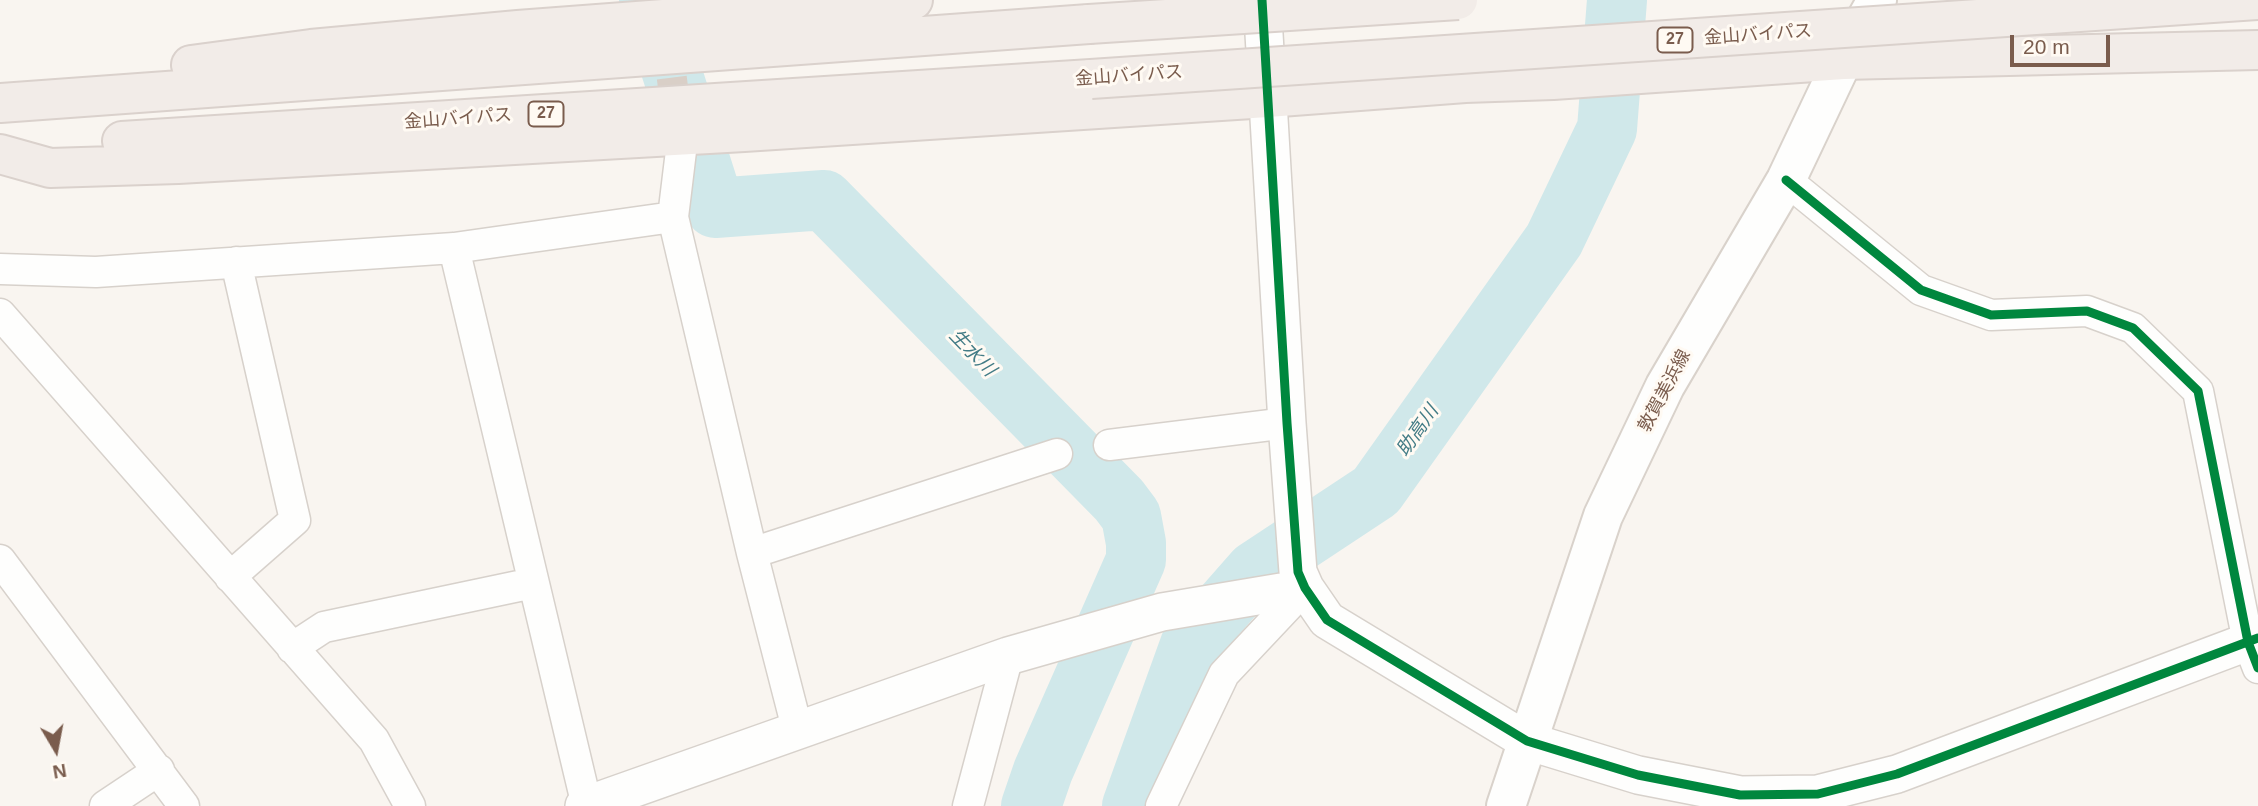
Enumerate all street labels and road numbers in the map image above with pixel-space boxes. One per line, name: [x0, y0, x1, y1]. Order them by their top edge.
street label: 金山バイパス: [1703, 20, 1813, 50]
road number: 27: [1658, 28, 1692, 52]
street label: 金山バイパス: [1074, 61, 1184, 91]
road number: 27: [528, 102, 564, 126]
street label: 金山バイパス: [403, 104, 513, 134]
street label: 敦賀美浜線: [1634, 346, 1696, 436]

